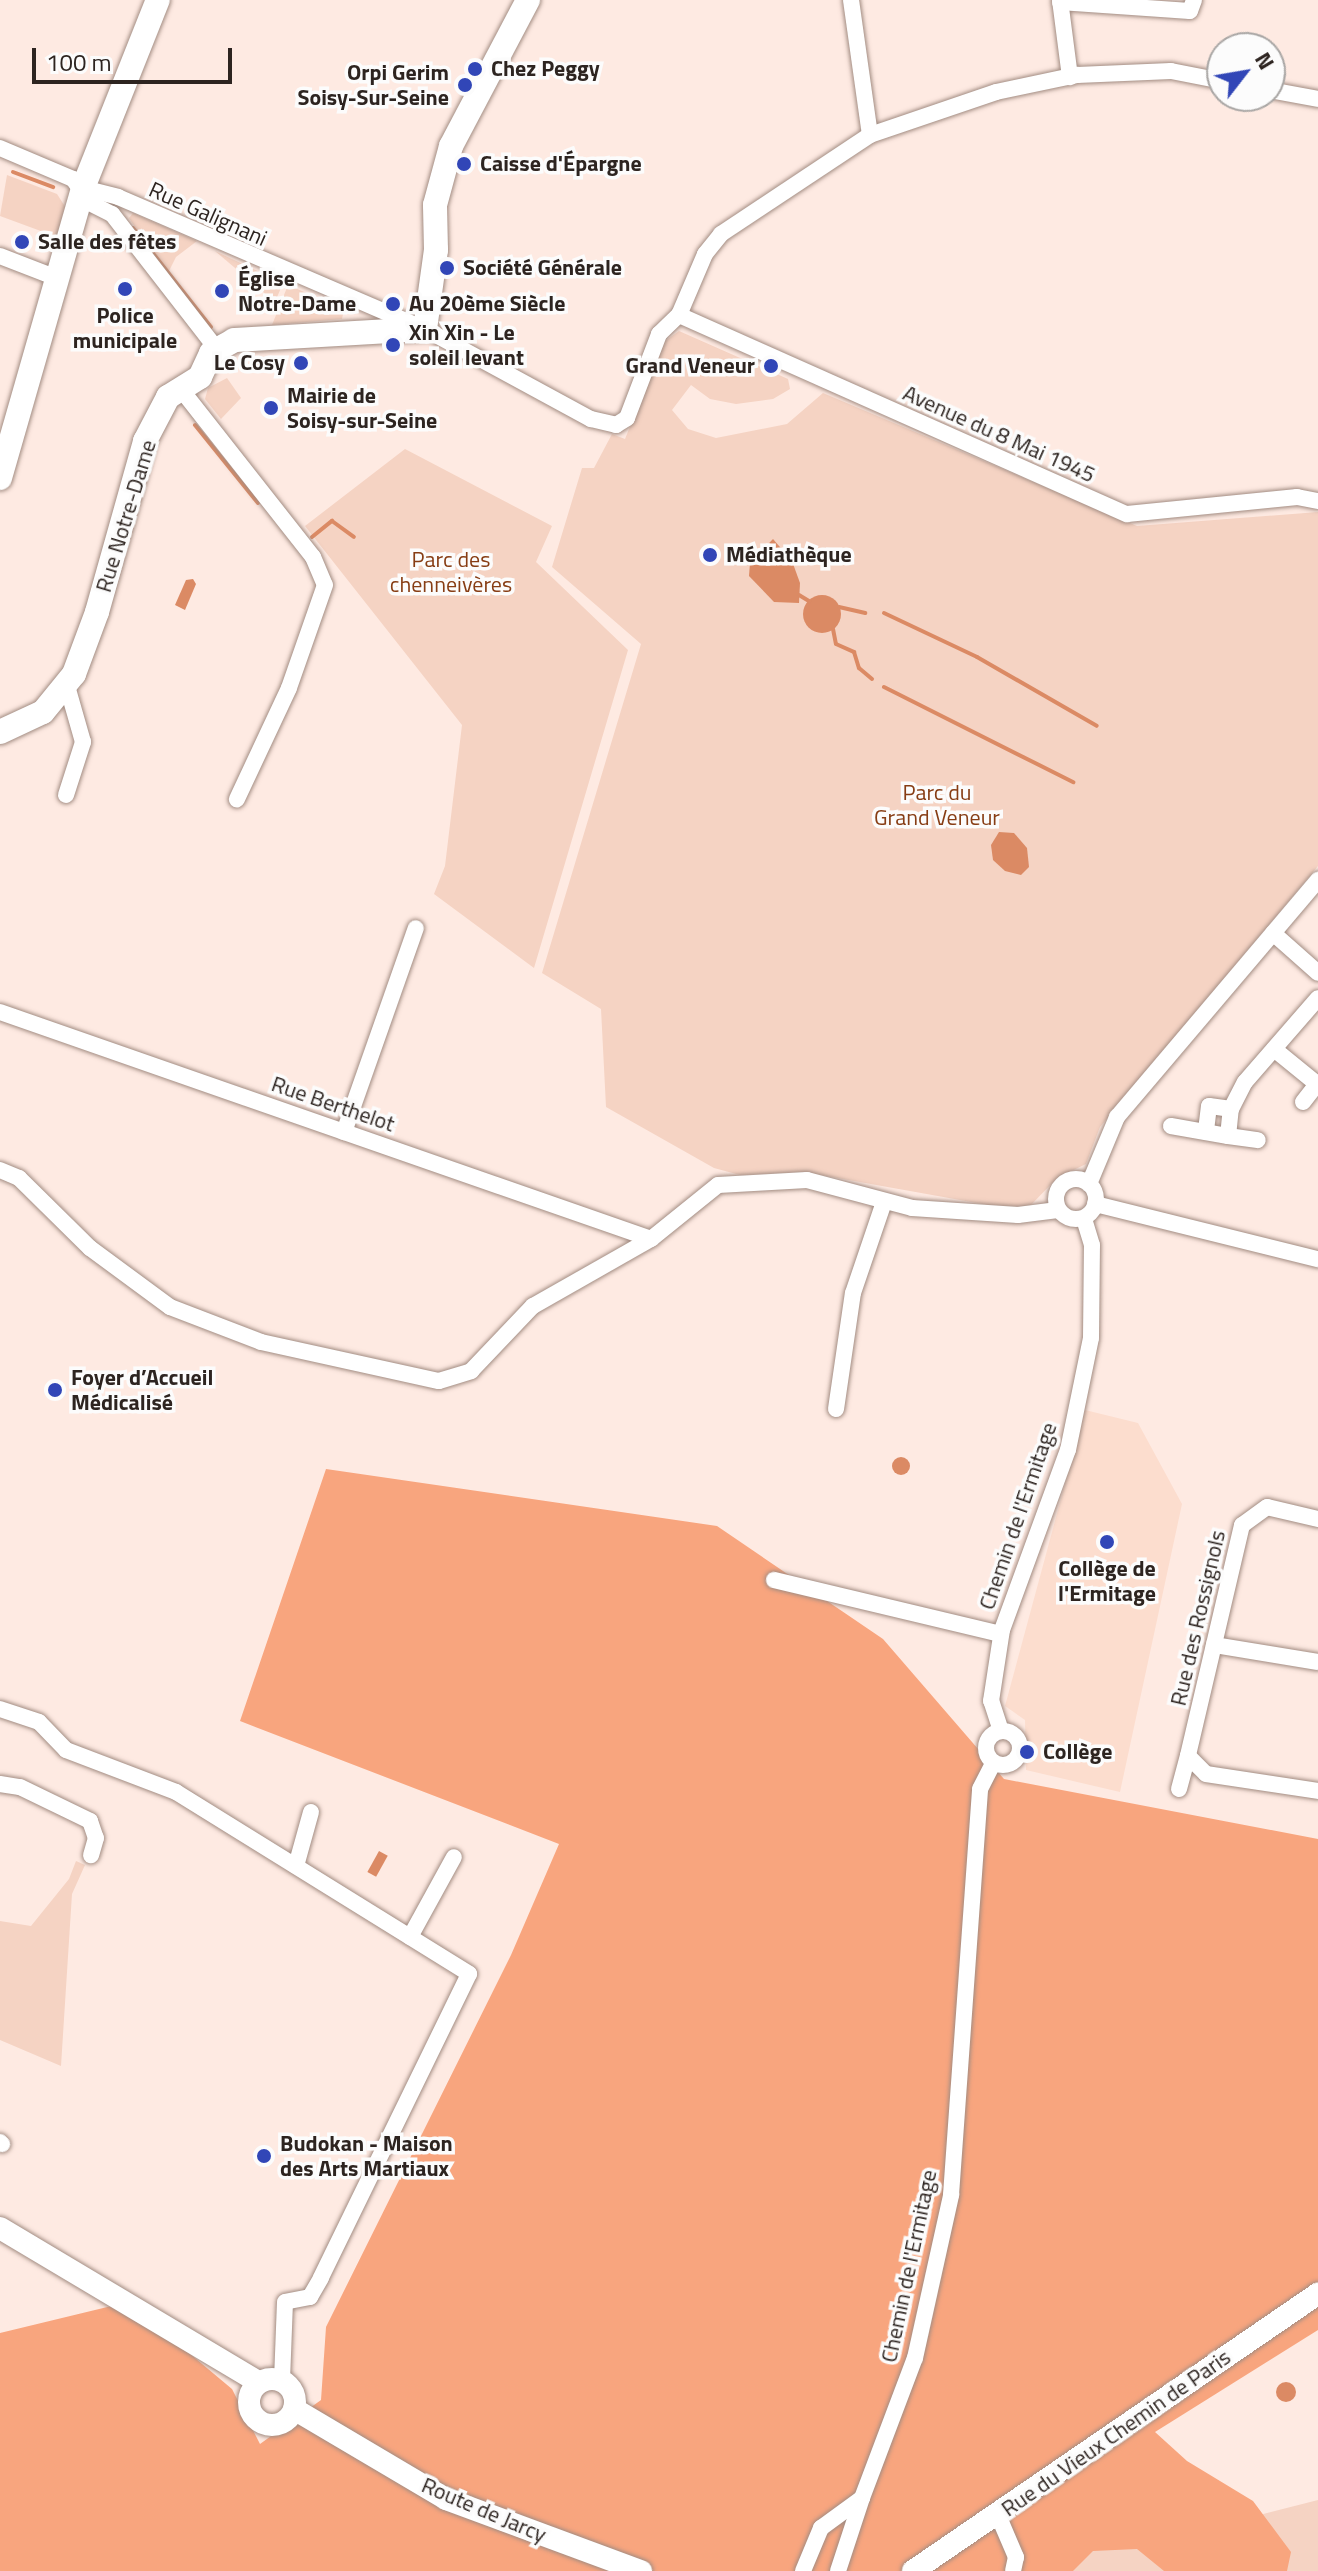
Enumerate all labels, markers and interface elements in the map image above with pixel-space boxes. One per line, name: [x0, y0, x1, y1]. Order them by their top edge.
scale bar: [36, 32, 236, 82]
north arrow: [1206, 32, 1286, 112]
text: 100 m: [46, 44, 112, 80]
text: N: [1246, 45, 1283, 76]
place label: Chez Peggy: [491, 56, 600, 82]
place label: Orpi Gerim Soisy-Sur-Seine: [297, 59, 449, 110]
marker: Chez Peggy: [466, 60, 484, 78]
marker: Orpi Gerim Soisy-Sur-Seine: [456, 76, 474, 94]
place label: Caisse d'Épargne: [480, 151, 642, 177]
marker: Caisse d'Épargne: [455, 155, 473, 173]
street label: Rue Galignani: [145, 176, 271, 252]
place label: Salle des fêtes: [38, 229, 176, 255]
marker: Salle des fêtes: [13, 233, 31, 251]
place label: Société Générale: [463, 255, 622, 281]
marker: Société Générale: [438, 259, 456, 277]
place label: Église Notre-Dame: [238, 265, 356, 316]
marker: Police municipale: [116, 280, 134, 298]
marker: Église Notre-Dame: [213, 282, 231, 300]
place label: Au 20ème Siècle: [409, 291, 565, 317]
marker: Au 20ème Siècle: [384, 295, 402, 313]
place label: Police municipale: [73, 302, 177, 354]
place label: Xin Xin - Le soleil levant: [409, 319, 524, 370]
marker: Xin Xin - Le soleil levant: [384, 336, 402, 354]
place label: Le Cosy: [214, 350, 285, 376]
place label: Grand Veneur: [625, 353, 755, 379]
marker: Le Cosy: [292, 354, 310, 372]
marker: Grand Veneur: [762, 357, 780, 375]
street label: Avenue du 8 Mai 1945: [899, 380, 1099, 488]
place label: Mairie de Soisy-sur-Seine: [287, 382, 437, 434]
marker: Mairie de Soisy-sur-Seine: [262, 399, 280, 417]
street label: Rue Notre-Dame: [90, 437, 162, 595]
place label: Médiathèque: [726, 542, 852, 568]
park label: Parc des chenneivères: [390, 546, 512, 598]
marker: Médiathèque: [701, 546, 719, 564]
park label: Parc du Grand Veneur: [874, 779, 1000, 830]
street label: Rue Berthelot: [268, 1071, 398, 1137]
place label: Foyer d’Accueil Médicalisé: [71, 1364, 213, 1416]
marker: Foyer d’Accueil Médicalisé: [46, 1381, 64, 1399]
street label: Chemin de l'Ermitage: [974, 1419, 1062, 1613]
street label: Rue des Rossignols: [1165, 1528, 1231, 1708]
marker: Collège de l'Ermitage: [1098, 1533, 1116, 1551]
place label: Collège de l'Ermitage: [1058, 1555, 1156, 1606]
place label: Collège: [1043, 1739, 1113, 1765]
marker: Collège: [1018, 1743, 1036, 1761]
place label: Budokan - Maison des Arts Martiaux: [280, 2130, 453, 2182]
marker: Budokan - Maison des Arts Martiaux: [255, 2147, 273, 2165]
street label: Chemin de l'Ermitage: [876, 2167, 942, 2365]
street label: Rue du Vieux Chemin de Paris: [996, 2344, 1236, 2522]
street label: Route de Jarcy: [418, 2472, 550, 2548]

